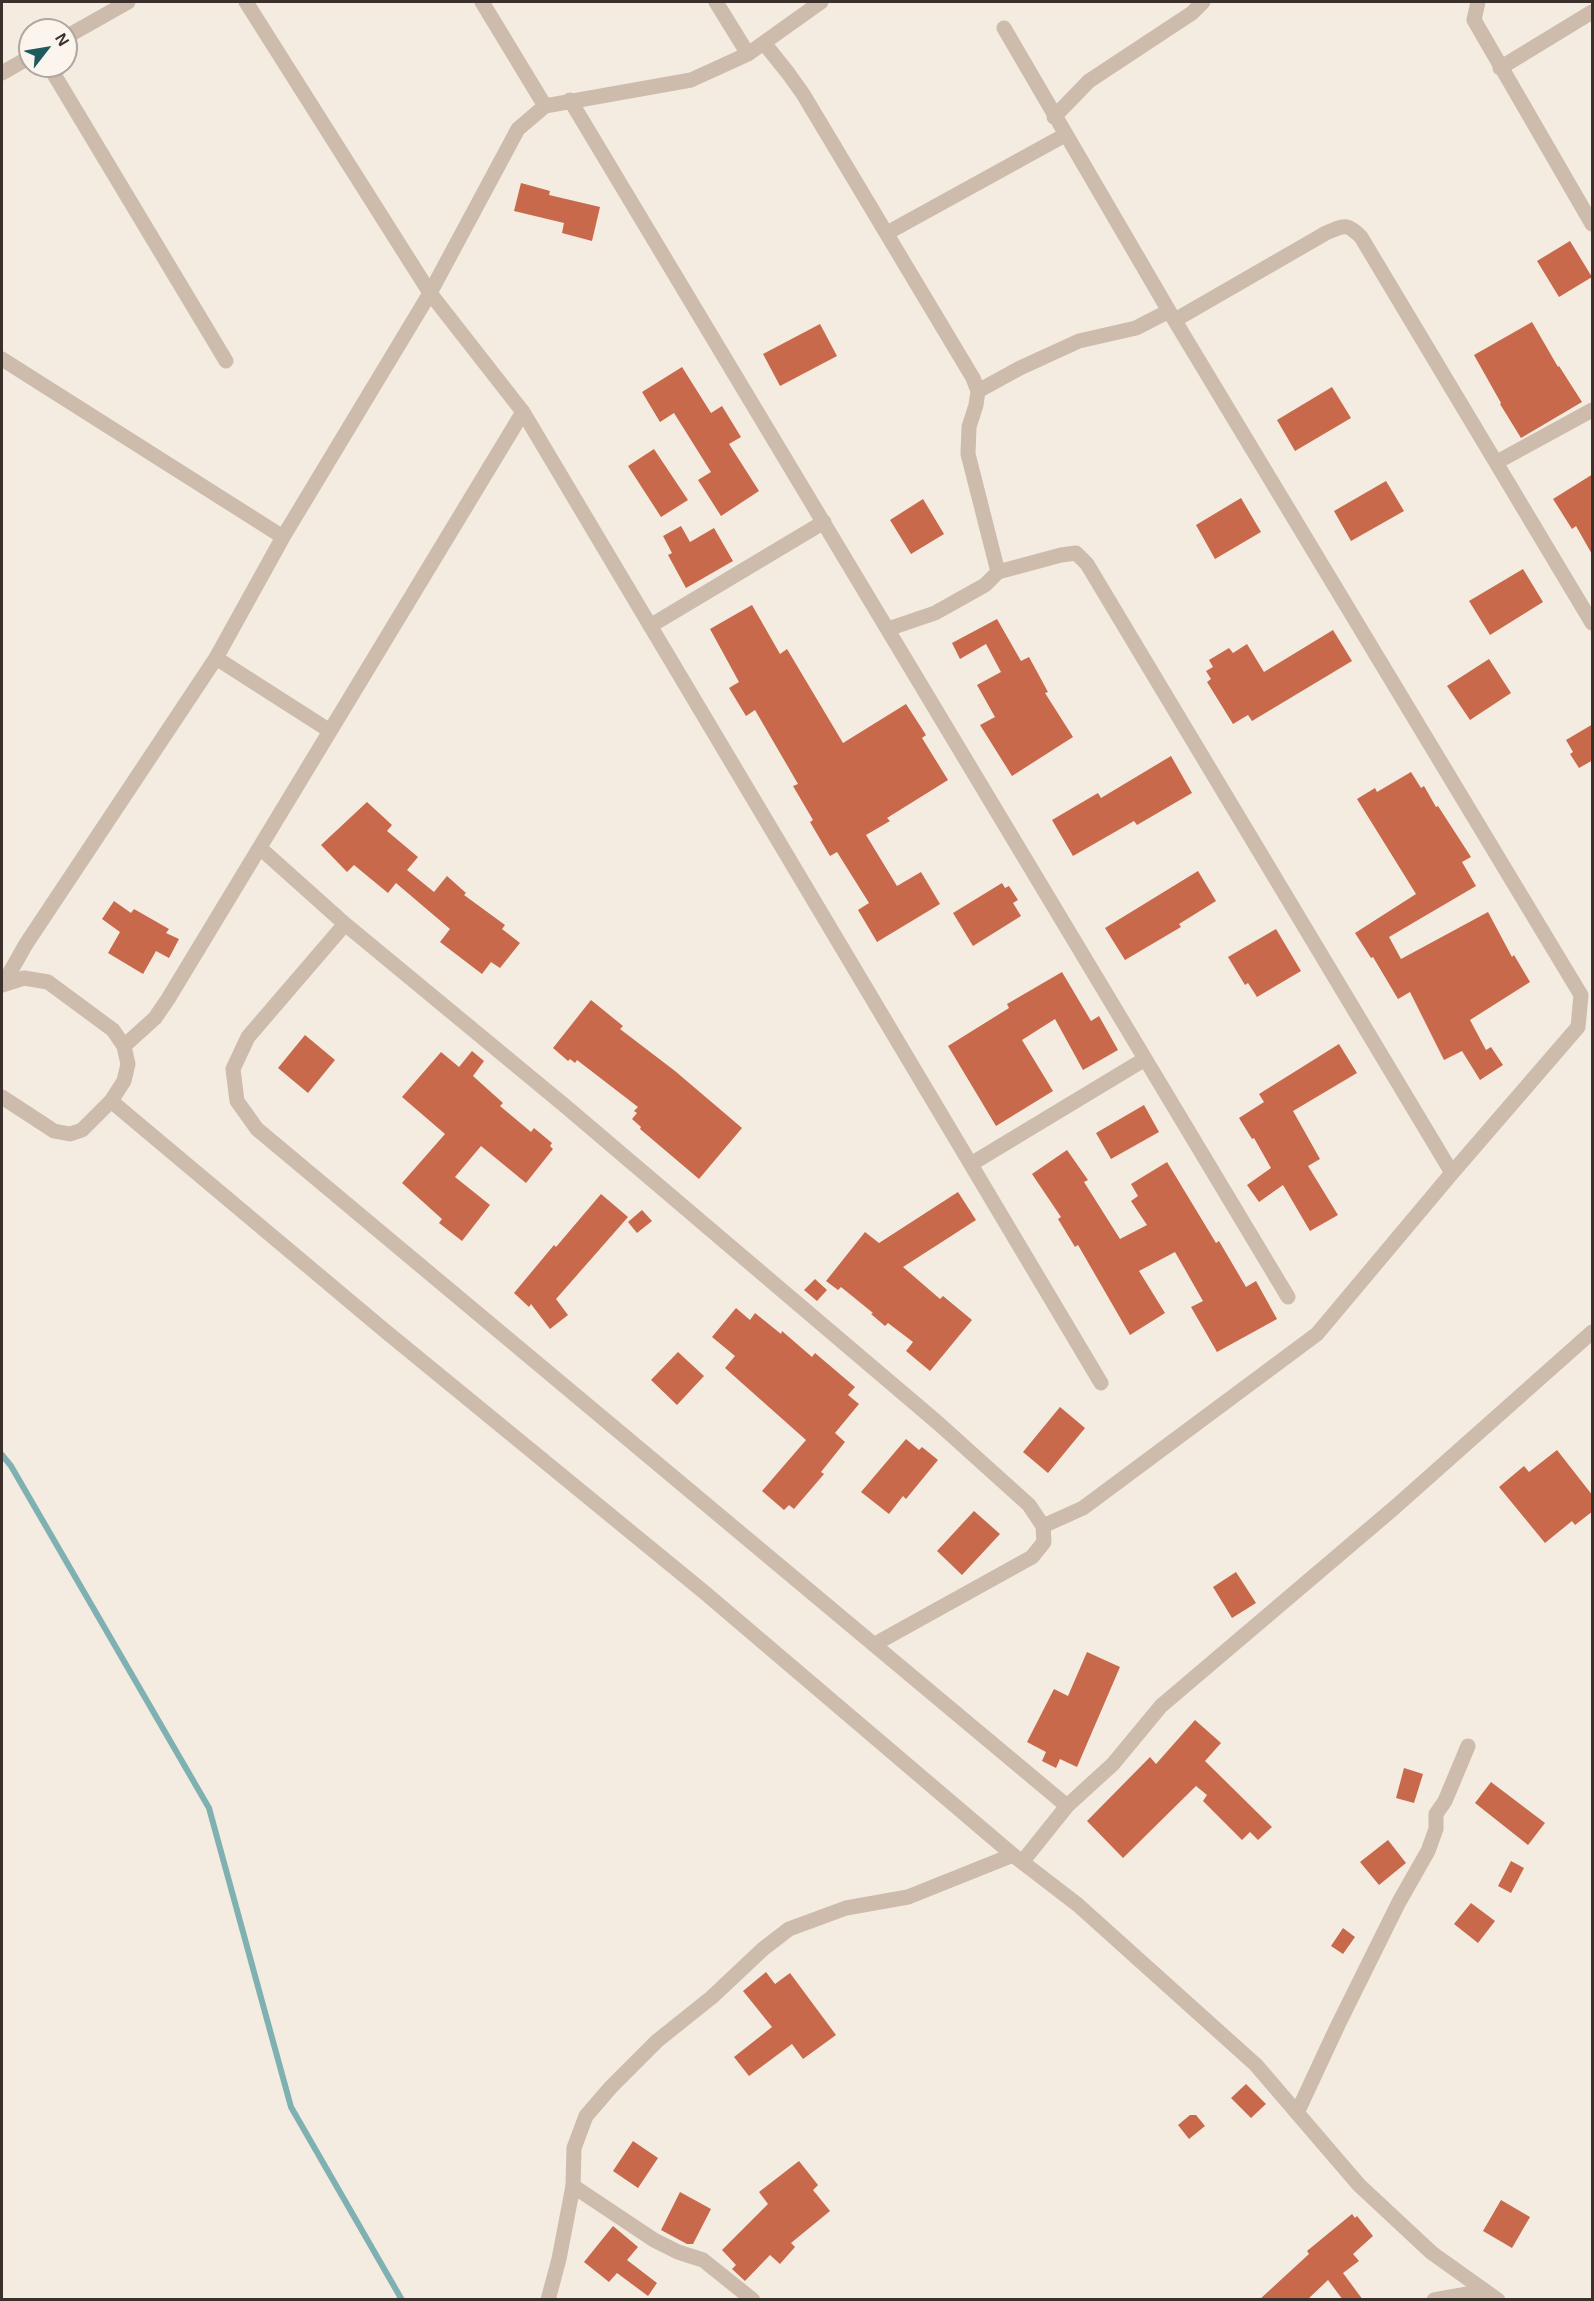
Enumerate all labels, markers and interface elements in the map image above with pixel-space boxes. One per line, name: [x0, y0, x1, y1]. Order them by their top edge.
north arrow: [18, 18, 78, 78]
text: N: [52, 30, 72, 49]

